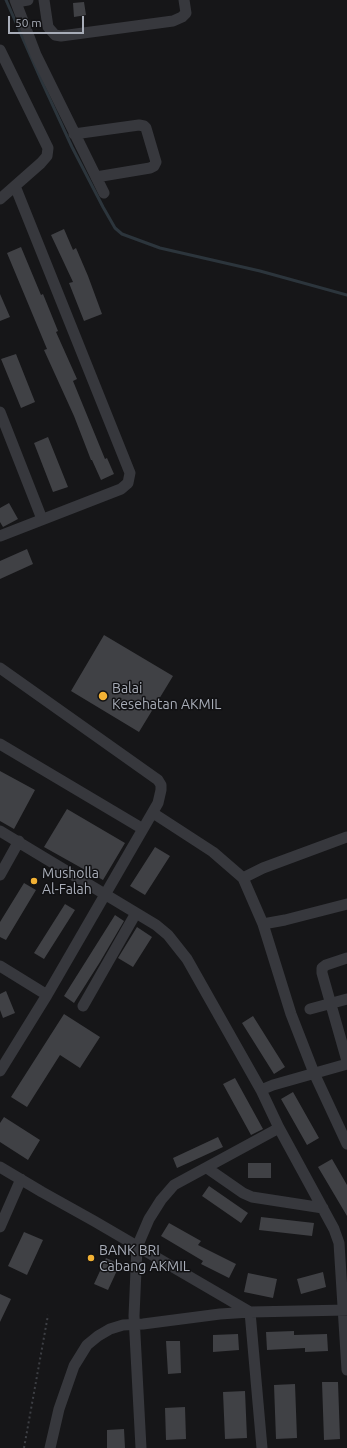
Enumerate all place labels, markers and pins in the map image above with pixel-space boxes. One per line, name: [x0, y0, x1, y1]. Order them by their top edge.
place label: Balai Kesehatan AKMIL: [112, 680, 221, 712]
marker: Balai Kesehatan AKMIL: [97, 690, 109, 702]
place label: Musholla Al-Falah: [42, 865, 99, 898]
marker: Musholla Al-Falah: [29, 876, 39, 886]
place label: BANK BRI Cabang AKMIL: [99, 1242, 190, 1274]
marker: BANK BRI Cabang AKMIL: [86, 1253, 96, 1263]

